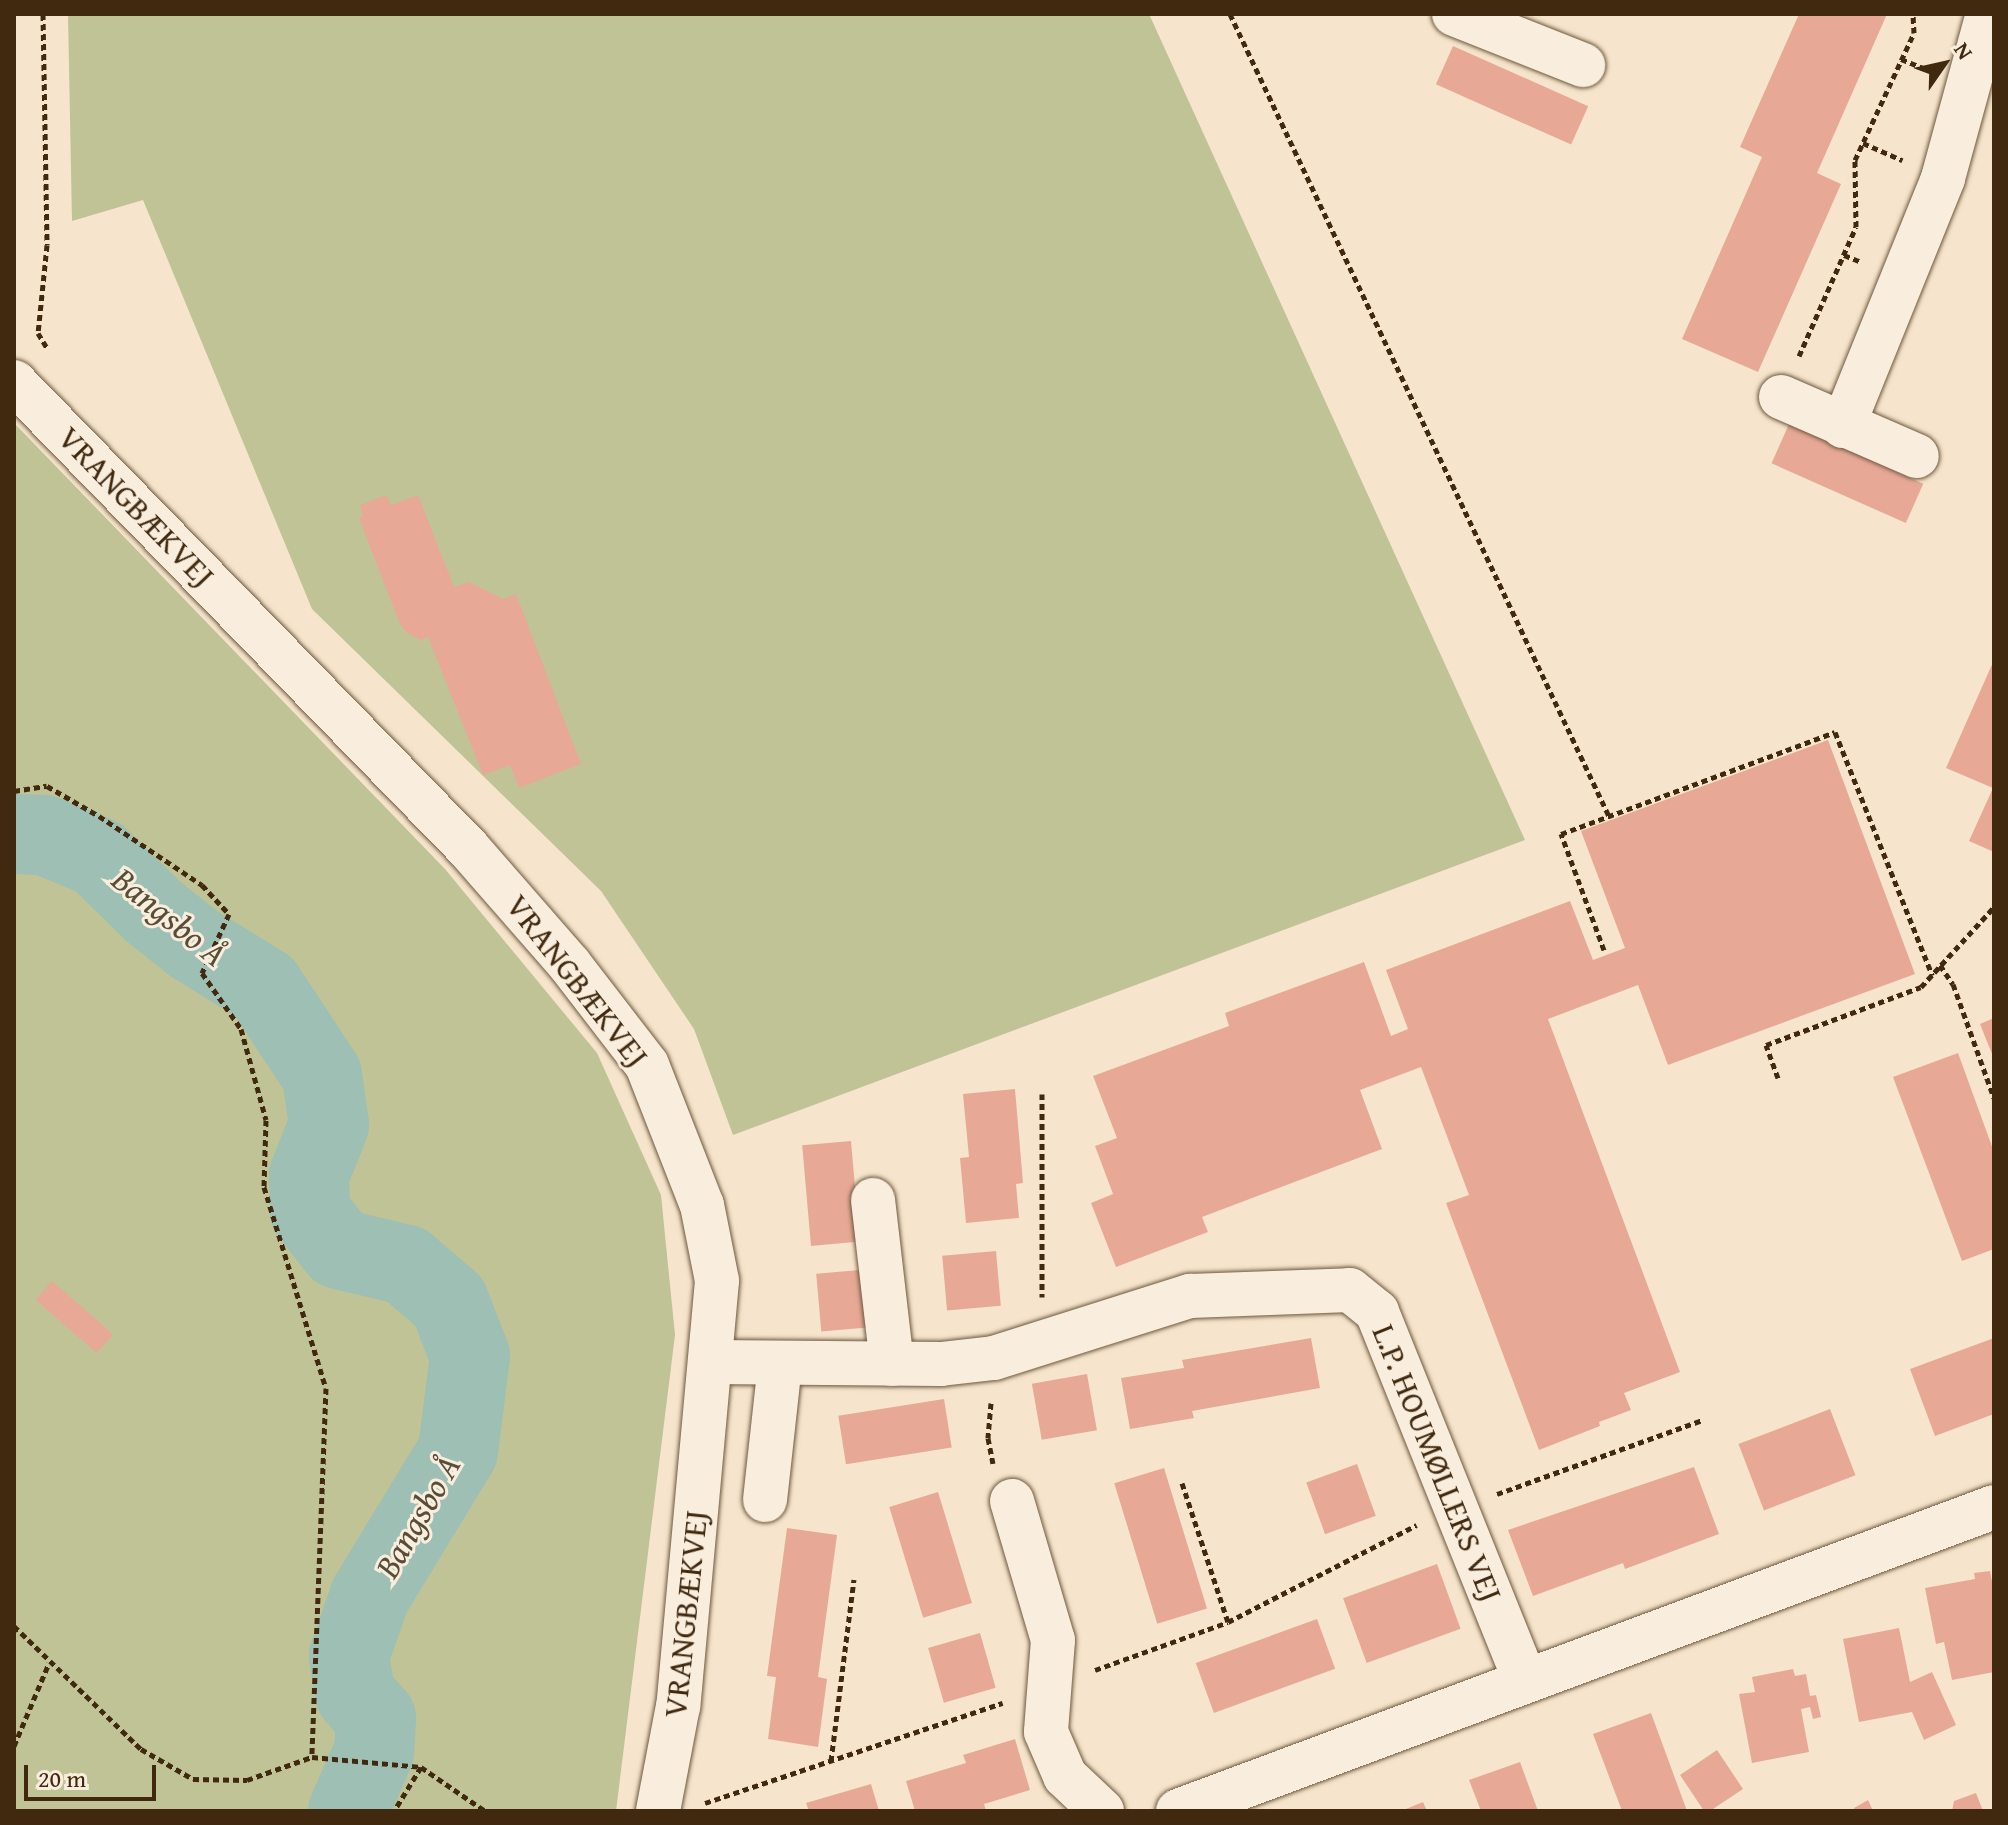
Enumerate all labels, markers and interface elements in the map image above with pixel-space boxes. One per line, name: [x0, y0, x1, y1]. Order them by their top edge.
north arrow: [1904, 24, 1984, 104]
text: N: [1947, 36, 1981, 66]
street label: VRANGBÆKVEJ: [50, 419, 222, 595]
water label: Bangsbo Å: [105, 858, 235, 974]
street label: VRANGBÆKVEJ: [498, 887, 656, 1075]
street label: L.P. HOUMØLLERS VEJ: [1364, 1319, 1510, 1607]
water label: Bangsbo Å: [366, 1447, 468, 1585]
street label: VRANGBÆKVEJ: [656, 1509, 716, 1719]
scale bar: [28, 1749, 160, 1799]
text: 20 m: [38, 1761, 86, 1796]

